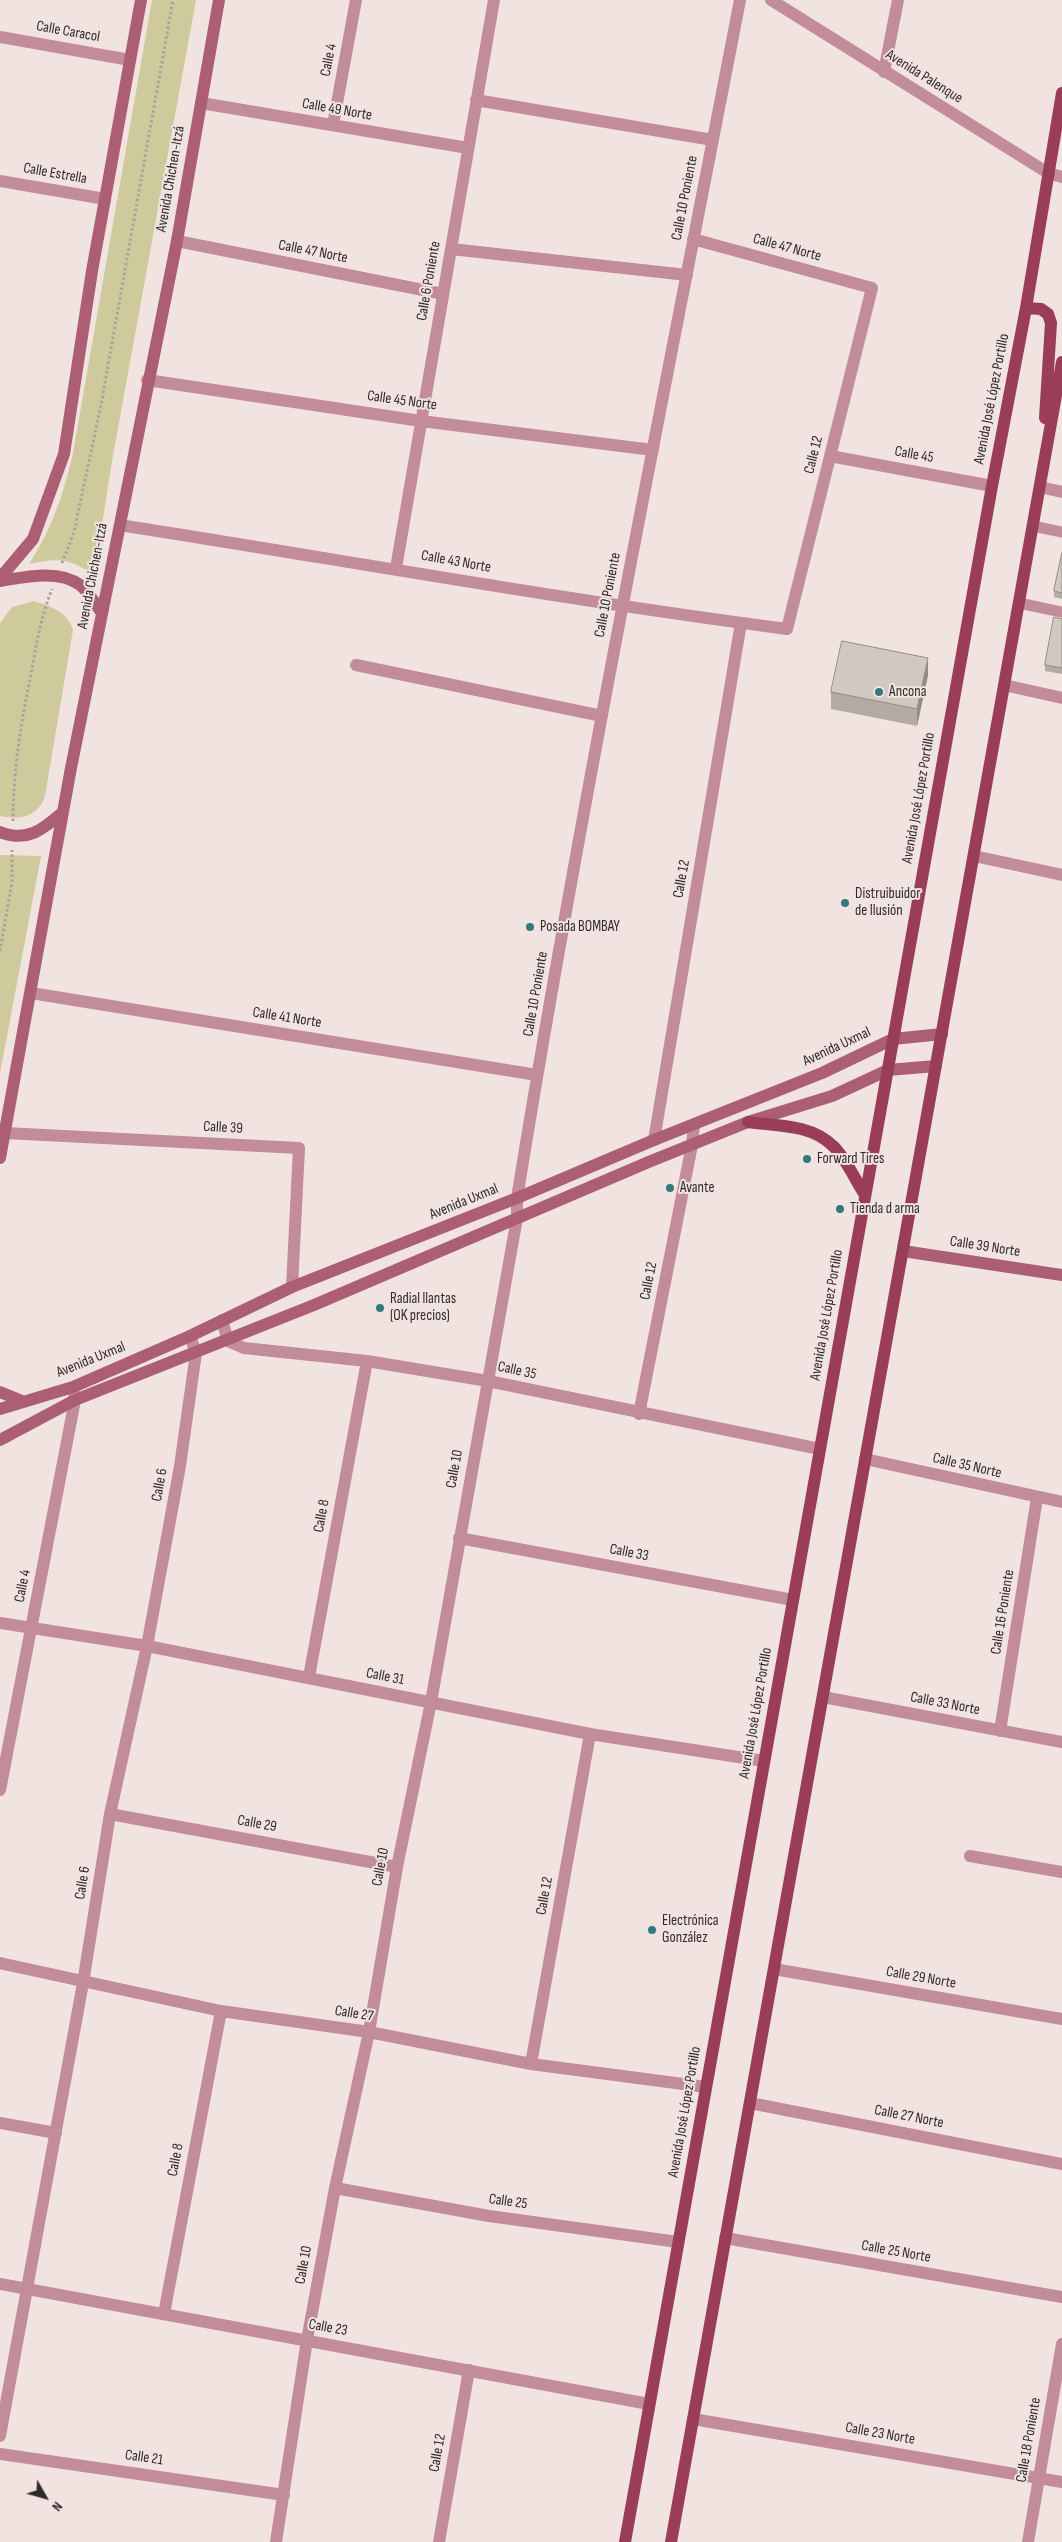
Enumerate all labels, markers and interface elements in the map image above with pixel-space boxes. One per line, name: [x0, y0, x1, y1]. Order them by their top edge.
street label: Calle Caracol: [35, 18, 101, 46]
street label: Calle 4: [317, 42, 341, 78]
street label: Avenida Palenque: [882, 46, 966, 108]
street label: Calle 49 Norte: [300, 95, 374, 125]
street label: Avenida Chichen-Itzá: [153, 125, 189, 233]
street label: Calle 10 Poniente: [668, 154, 702, 242]
street label: Calle Estrella: [22, 160, 88, 188]
street label: Calle 47 Norte: [751, 230, 823, 266]
street label: Calle 47 Norte: [277, 236, 349, 268]
street label: Calle 6 Poniente: [413, 240, 445, 322]
street label: Avenida José López Portillo: [971, 332, 1013, 466]
street label: Calle 45 Norte: [366, 387, 438, 415]
street label: Calle 12: [801, 434, 827, 476]
street label: Calle 45: [893, 443, 935, 467]
street label: Avenida Chichen-Itzá: [74, 522, 112, 630]
street label: Calle 43 Norte: [420, 547, 492, 577]
street label: Calle 10 Poniente: [591, 551, 625, 639]
place label: Ancona: [889, 683, 926, 701]
marker: Ancona: [873, 686, 885, 698]
street label: Avenida José López Portillo: [899, 731, 939, 865]
street label: Calle 12: [670, 859, 694, 899]
place label: Distruibuidor de Ilusión: [855, 885, 921, 920]
marker: Distruibuidor de Ilusión: [839, 897, 851, 909]
place label: Posada BOMBAY: [540, 918, 620, 936]
marker: Posada BOMBAY: [524, 921, 536, 933]
street label: Calle 10 Poniente: [520, 950, 552, 1038]
street label: Calle 41 Norte: [251, 1004, 323, 1032]
street label: Avenida Uxmal: [800, 1023, 874, 1071]
street label: Calle 39: [203, 1118, 243, 1138]
place label: Forward Tires: [817, 1150, 884, 1168]
marker: Forward Tires: [801, 1153, 813, 1165]
place label: Avante: [680, 1179, 715, 1197]
street label: Avenida Uxmal: [427, 1180, 501, 1224]
marker: Avante: [664, 1182, 676, 1194]
place label: Tienda d arma: [850, 1200, 920, 1218]
marker: Tienda d arma: [834, 1203, 846, 1215]
street label: Calle 39 Norte: [949, 1233, 1021, 1261]
street label: Avenida José López Portillo: [807, 1248, 847, 1382]
street label: Calle 12: [637, 1260, 661, 1302]
place label: Radial llantas (OK precios): [390, 1290, 456, 1325]
marker: Radial llantas (OK precios): [374, 1302, 386, 1314]
street label: Avenida Uxmal: [54, 1338, 128, 1382]
street label: Calle 35: [496, 1358, 538, 1384]
street label: Calle 10: [443, 1448, 467, 1490]
street label: Calle 35 Norte: [931, 1449, 1003, 1483]
street label: Calle 6: [148, 1467, 172, 1503]
street label: Calle 8: [310, 1498, 334, 1534]
street label: Calle 33: [608, 1540, 650, 1566]
street label: Calle 4: [11, 1568, 35, 1604]
street label: Calle 16 Poniente: [987, 1568, 1019, 1656]
street label: Avenida José López Portillo: [736, 1646, 776, 1780]
street label: Calle 31: [364, 1665, 406, 1689]
street label: Calle 33 Norte: [909, 1688, 981, 1720]
street label: Calle 29: [236, 1812, 278, 1836]
street label: Calle 10: [368, 1846, 394, 1888]
street label: Calle 6: [72, 1865, 94, 1901]
street label: Calle 12: [533, 1876, 557, 1916]
place label: Electrónica González: [662, 1912, 719, 1947]
marker: Electrónica González: [646, 1924, 658, 1936]
street label: Calle 29 Norte: [885, 1963, 957, 1993]
street label: Calle 27: [333, 2002, 375, 2026]
street label: Avenida José López Portillo: [665, 2045, 705, 2179]
street label: Calle 27 Norte: [873, 2101, 945, 2133]
street label: Calle 8: [164, 2142, 188, 2178]
street label: Calle 25: [487, 2190, 529, 2214]
street label: Calle 25 Norte: [860, 2237, 932, 2267]
street label: Calle 10: [292, 2244, 316, 2286]
street label: Calle 23: [307, 2316, 349, 2340]
street label: Calle 18 Poniente: [1013, 2396, 1045, 2484]
street label: Calle 23 Norte: [844, 2419, 916, 2449]
street label: Calle 12: [426, 2433, 450, 2473]
street label: Calle 21: [124, 2446, 164, 2470]
north arrow: [20, 2472, 70, 2522]
text: N: [48, 2498, 66, 2515]

